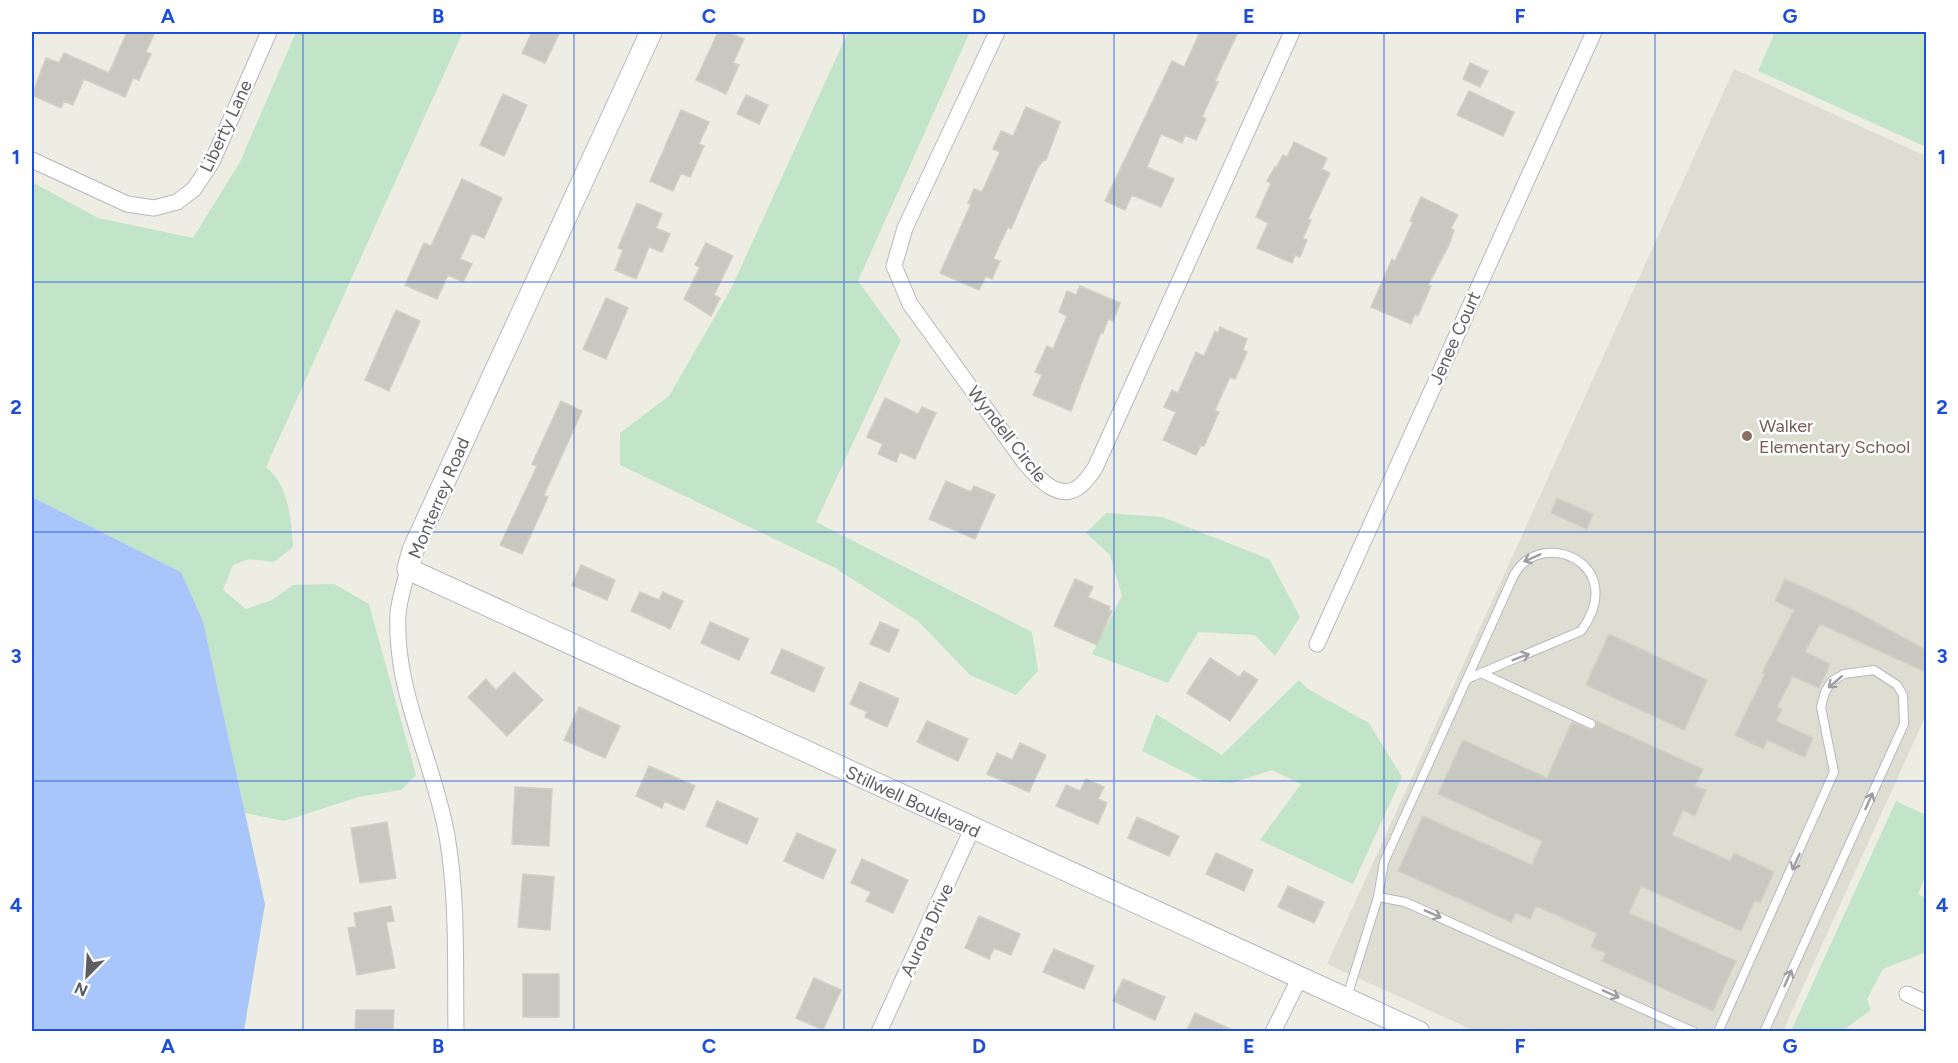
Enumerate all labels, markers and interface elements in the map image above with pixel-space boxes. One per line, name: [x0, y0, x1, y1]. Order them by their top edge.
text: A: [161, 4, 176, 28]
text: B: [432, 4, 444, 28]
text: C: [702, 4, 716, 28]
text: D: [972, 4, 986, 28]
text: E: [1243, 4, 1255, 28]
text: F: [1514, 4, 1526, 28]
text: G: [1783, 4, 1798, 28]
street label: Liberty Lane: [195, 76, 257, 176]
text: 1: [12, 145, 20, 169]
text: 1: [1938, 145, 1946, 169]
street label: Jenee Court: [1425, 288, 1485, 388]
street label: Wyndell Circle: [963, 381, 1052, 487]
text: 2: [10, 395, 22, 419]
text: 2: [1936, 395, 1948, 419]
place label: Walker Elementary School: [1759, 415, 1910, 458]
marker: Walker Elementary School: [1740, 429, 1754, 443]
street label: Monterrey Road: [404, 434, 474, 562]
one-way arrow: [1524, 553, 1542, 564]
text: 3: [10, 644, 22, 668]
text: 3: [1936, 644, 1948, 668]
one-way arrow: [1511, 651, 1530, 662]
one-way arrow: [1827, 675, 1843, 688]
street label: Stillwell Boulevard: [842, 761, 984, 843]
one-way arrow: [1863, 792, 1875, 810]
one-way arrow: [1789, 852, 1801, 870]
street label: Aurora Drive: [896, 880, 958, 980]
text: 4: [10, 893, 23, 917]
text: 4: [1936, 893, 1949, 917]
one-way arrow: [1424, 910, 1442, 921]
north arrow: [57, 946, 117, 1006]
one-way arrow: [1783, 970, 1794, 988]
text: N: [72, 978, 91, 1000]
one-way arrow: [1601, 989, 1619, 1000]
text: A: [161, 1034, 176, 1058]
text: B: [432, 1034, 444, 1058]
text: C: [702, 1034, 716, 1058]
text: D: [972, 1034, 986, 1058]
text: E: [1243, 1034, 1255, 1058]
text: F: [1514, 1034, 1526, 1058]
text: G: [1783, 1034, 1798, 1058]

